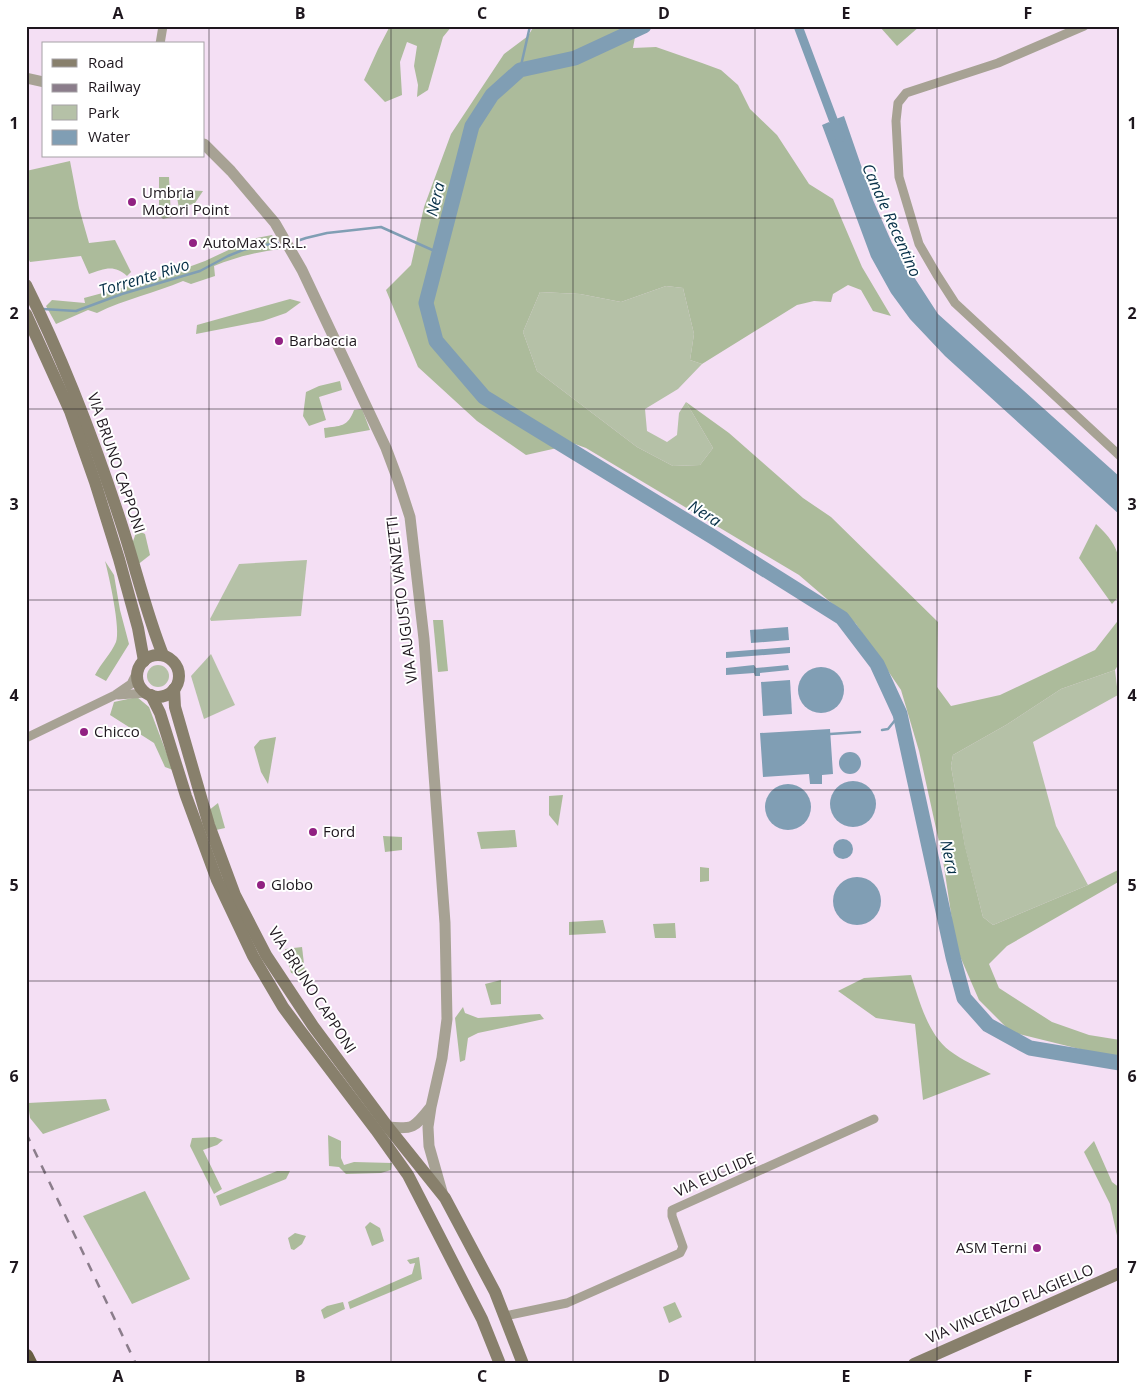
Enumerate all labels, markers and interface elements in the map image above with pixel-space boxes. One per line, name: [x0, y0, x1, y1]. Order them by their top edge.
text: A: [112, 2, 124, 24]
text: B: [295, 2, 305, 24]
text: C: [477, 2, 487, 24]
text: D: [658, 2, 670, 24]
text: E: [842, 2, 851, 24]
text: F: [1024, 2, 1032, 24]
legend: [42, 42, 205, 158]
text: Road: [88, 52, 124, 72]
text: Railway: [88, 76, 141, 96]
text: Park: [88, 102, 119, 122]
text: 1: [9, 112, 19, 134]
text: 1: [1127, 112, 1137, 134]
text: Water: [88, 126, 130, 146]
water label: Canale Recentino: [857, 160, 927, 280]
water label: Nera: [420, 180, 450, 218]
place label: Umbria Motori Point: [142, 182, 229, 219]
marker: Umbria Motori Point: [126, 196, 138, 208]
place label: AutoMax S.R.L.: [203, 232, 307, 252]
marker: AutoMax S.R.L.: [187, 237, 199, 249]
water label: Torrente Rivo: [96, 253, 192, 301]
text: 2: [9, 302, 19, 324]
text: 2: [1127, 302, 1137, 324]
place label: Barbaccia: [289, 330, 357, 350]
marker: Barbaccia: [273, 335, 285, 347]
street label: VIA BRUNO CAPPONI: [83, 390, 150, 536]
text: 3: [9, 493, 19, 515]
text: 3: [1127, 493, 1137, 515]
water label: Nera: [685, 495, 725, 531]
street label: VIA AUGUSTO VANZETTI: [381, 515, 421, 685]
text: 4: [9, 684, 19, 706]
text: 4: [1127, 684, 1137, 706]
place label: Chicco: [94, 721, 140, 741]
marker: Chicco: [78, 726, 90, 738]
place label: Ford: [323, 821, 355, 841]
marker: Ford: [307, 826, 319, 838]
water label: Nera: [935, 838, 965, 876]
text: 5: [9, 874, 19, 896]
place label: Globo: [271, 874, 313, 894]
text: 5: [1127, 874, 1137, 896]
marker: Globo: [255, 879, 267, 891]
street label: VIA BRUNO CAPPONI: [264, 922, 361, 1057]
text: 6: [9, 1065, 19, 1087]
text: 6: [1127, 1065, 1137, 1087]
street label: VIA EUCLIDE: [671, 1147, 758, 1201]
place label: ASM Terni: [956, 1237, 1027, 1257]
marker: ASM Terni: [1031, 1242, 1043, 1254]
text: 7: [9, 1256, 19, 1278]
text: 7: [1127, 1256, 1137, 1278]
street label: VIA VINCENZO FLAGIELLO: [923, 1259, 1096, 1347]
text: A: [112, 1365, 124, 1387]
text: B: [295, 1365, 305, 1387]
text: C: [477, 1365, 487, 1387]
text: D: [658, 1365, 670, 1387]
text: E: [842, 1365, 851, 1387]
text: F: [1024, 1365, 1032, 1387]

